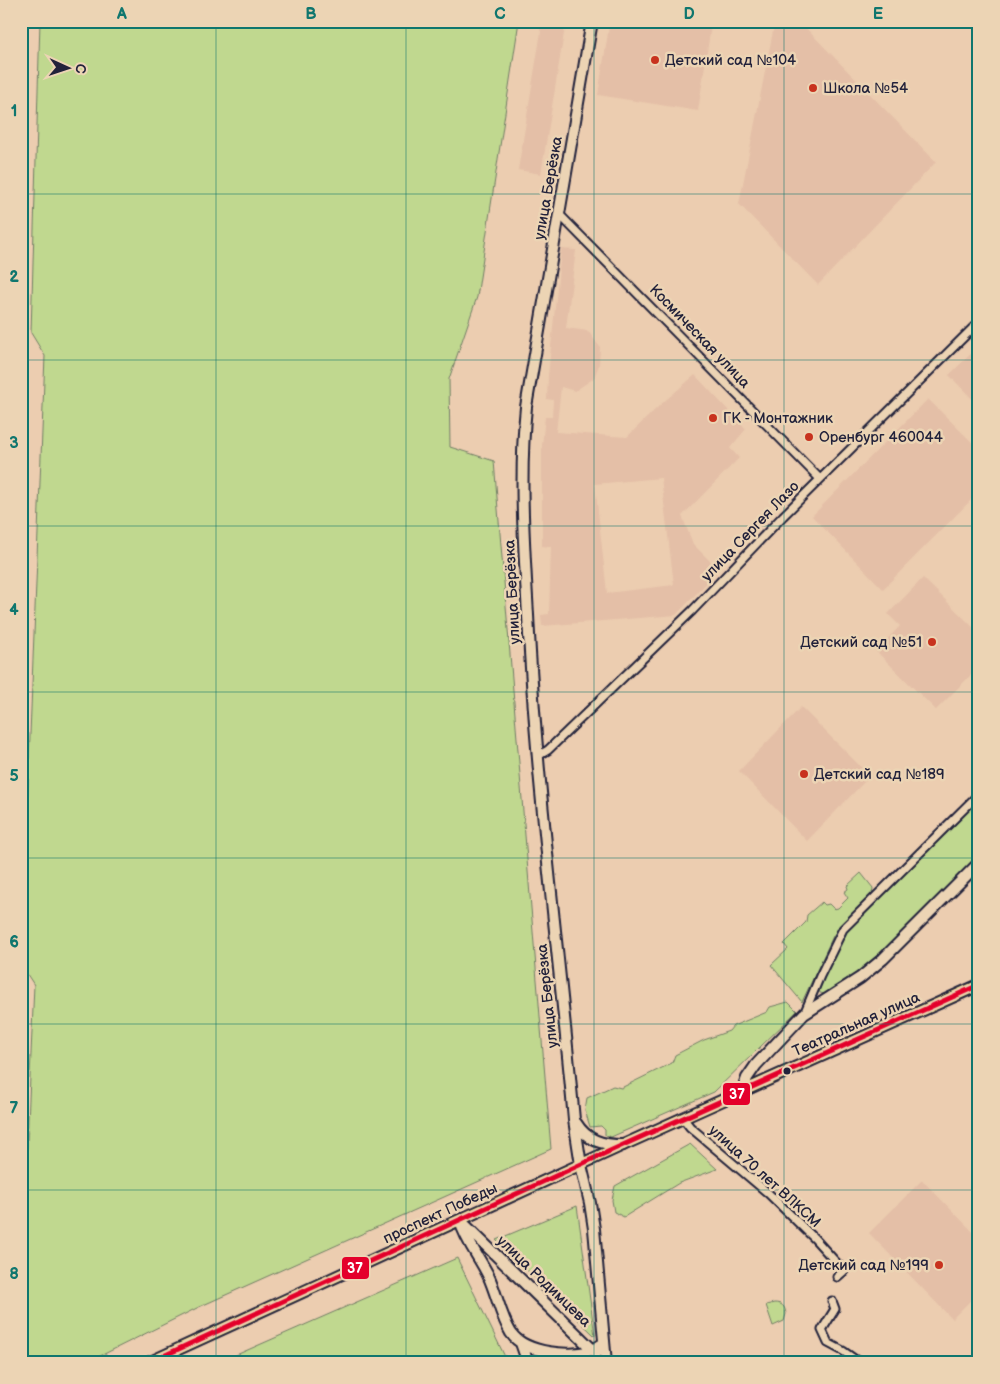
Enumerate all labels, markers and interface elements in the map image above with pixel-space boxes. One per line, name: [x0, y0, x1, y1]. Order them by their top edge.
text: A: [116, 5, 127, 24]
text: B: [305, 5, 317, 24]
text: C: [494, 5, 506, 24]
text: D: [683, 5, 695, 24]
text: E: [873, 5, 883, 24]
north arrow: [42, 42, 92, 92]
place label: Детский сад №104: [665, 51, 796, 70]
marker: Детский сад №104: [649, 54, 661, 66]
text: С: [72, 63, 89, 74]
place label: Школа №54: [823, 79, 908, 98]
marker: Школа №54: [807, 82, 819, 94]
text: 1: [11, 102, 17, 121]
street label: улица Берёзка: [530, 135, 567, 241]
text: 2: [9, 268, 19, 287]
street label: Космическая улица: [645, 280, 754, 392]
place label: ГК - Монтажник: [723, 409, 833, 428]
marker: ГК - Монтажник: [707, 412, 719, 424]
place label: Оренбург 460044: [819, 428, 943, 447]
marker: Оренбург 460044: [803, 431, 815, 443]
text: 3: [9, 434, 19, 453]
street label: улица Сергея Лазо: [697, 477, 803, 586]
street label: улица Берёзка: [500, 539, 525, 645]
text: 4: [9, 601, 19, 620]
place label: Детский сад №51: [800, 633, 922, 652]
marker: Детский сад №51: [926, 636, 938, 648]
place label: Детский сад №189: [814, 765, 945, 784]
text: 5: [9, 767, 19, 786]
marker: Детский сад №189: [798, 768, 810, 780]
text: 6: [9, 933, 19, 952]
street label: улица Берёзка: [533, 943, 562, 1049]
street label: Театральная улица: [790, 988, 923, 1061]
unlabelled marker: [782, 1066, 792, 1076]
line badge: 37: [722, 1082, 751, 1106]
text: 37: [729, 1086, 745, 1103]
text: 7: [10, 1099, 19, 1118]
street label: улица 70 лет ВЛКСМ: [705, 1121, 825, 1232]
street label: проспект Победы: [380, 1179, 500, 1248]
street label: улица Родимцева: [493, 1232, 595, 1331]
line badge: 37: [341, 1256, 370, 1280]
place label: Детский сад №199: [798, 1256, 929, 1275]
marker: Детский сад №199: [933, 1259, 945, 1271]
text: 37: [347, 1260, 363, 1277]
text: 8: [9, 1265, 19, 1284]

